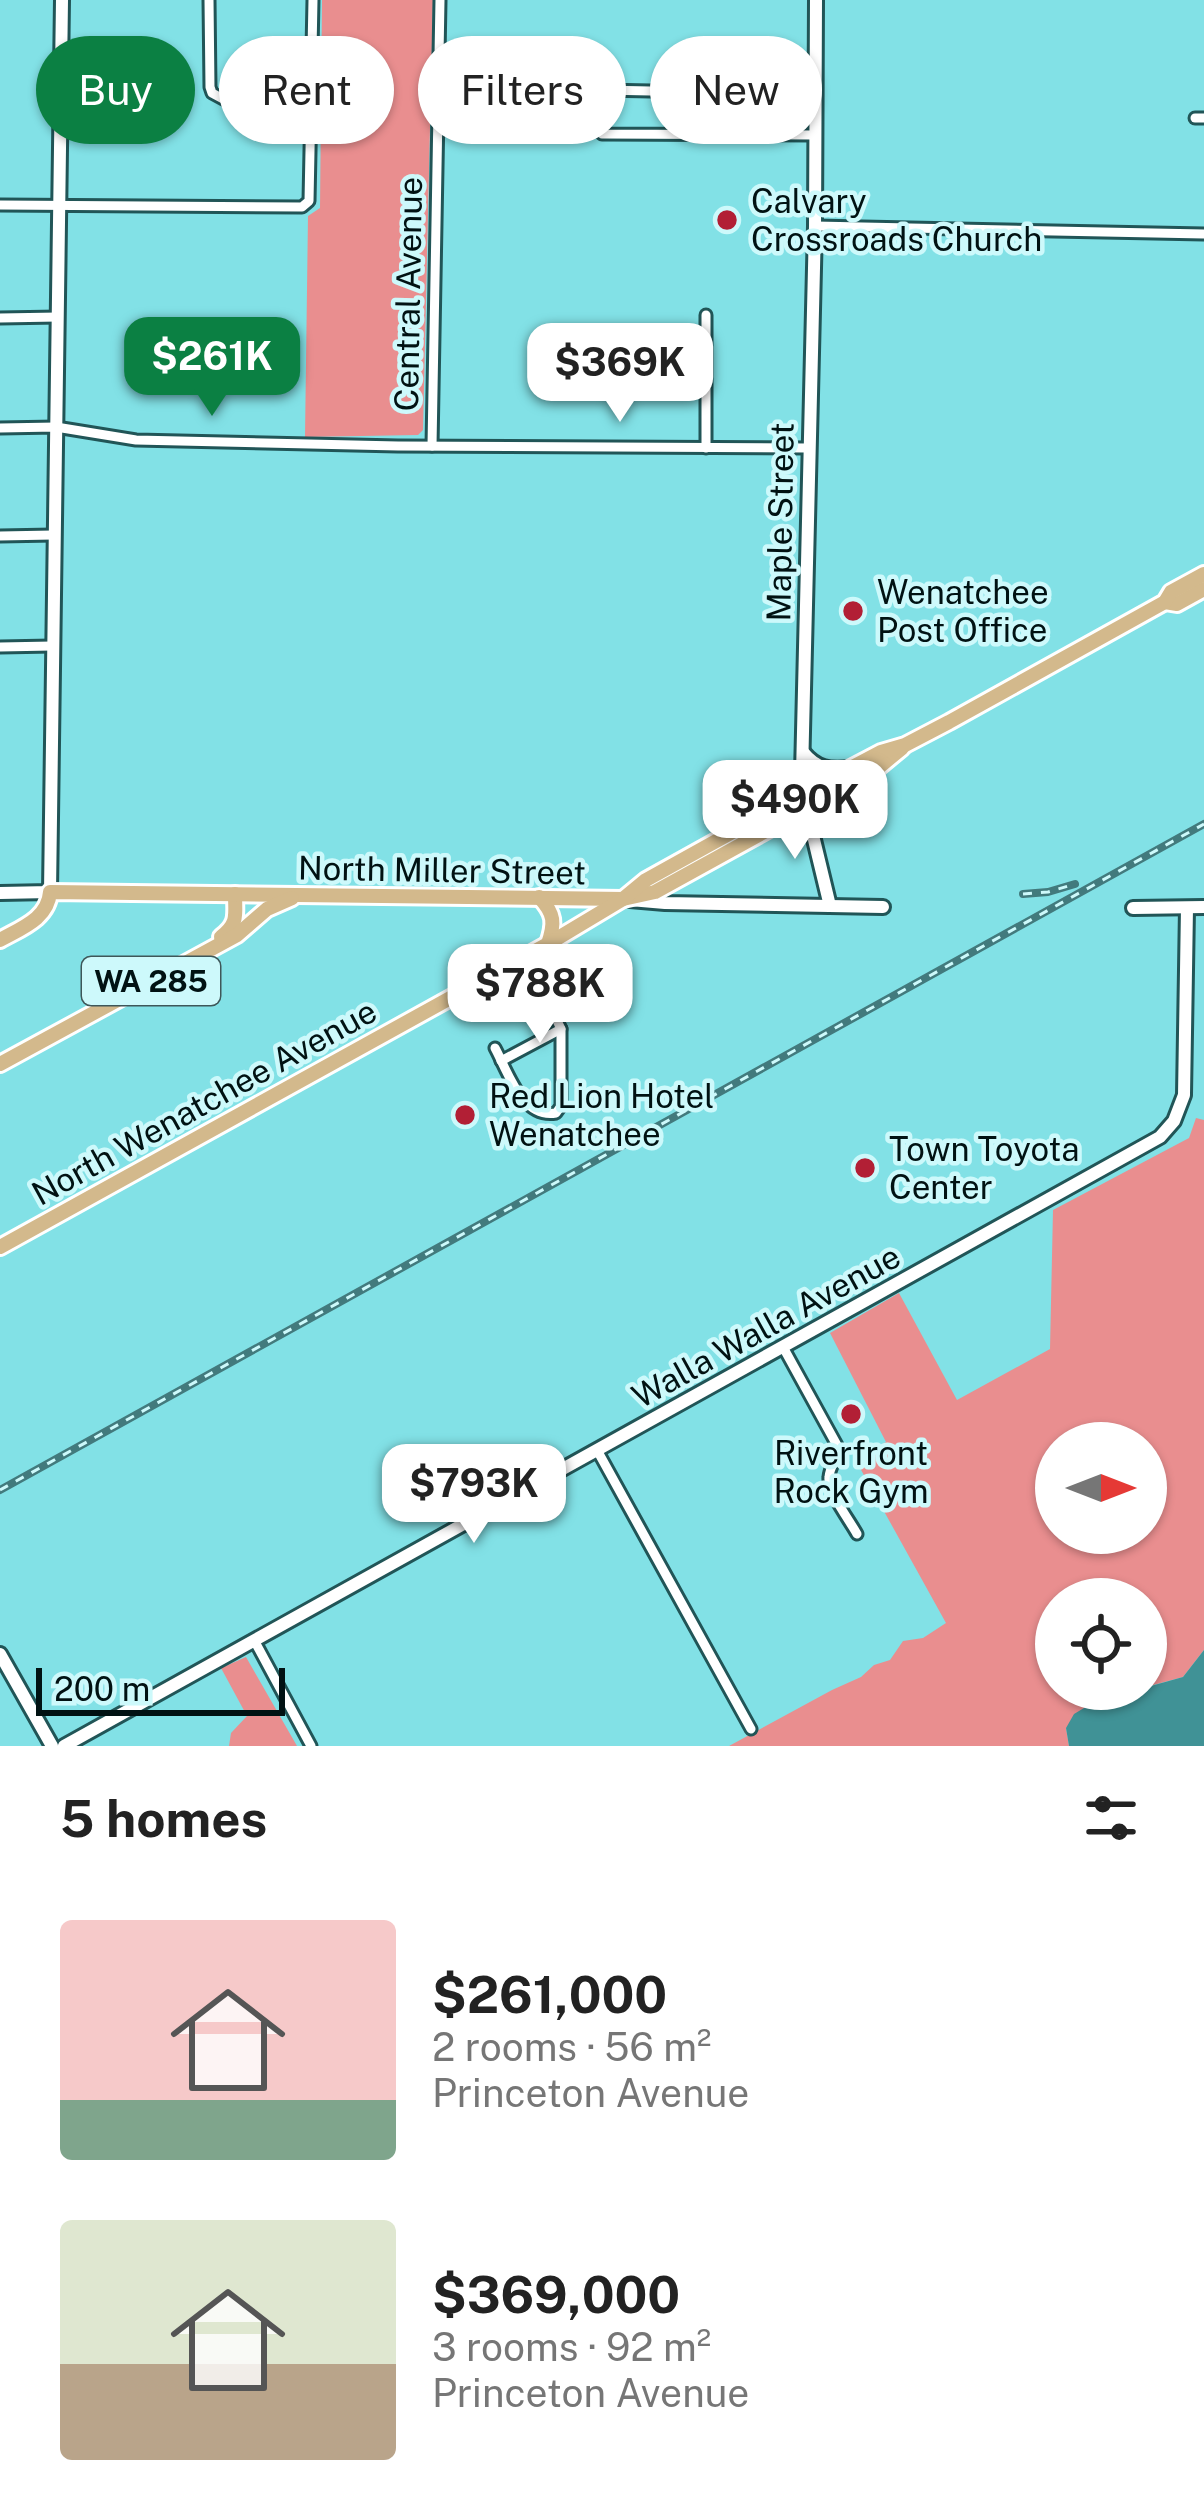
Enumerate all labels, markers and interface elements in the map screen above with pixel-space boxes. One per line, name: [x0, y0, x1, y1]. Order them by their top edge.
chip: Buy: [36, 36, 195, 144]
chip: Rent: [219, 36, 394, 144]
chip: Filters: [418, 36, 626, 144]
chip: New: [650, 36, 822, 144]
street label: Central Avenue: [387, 176, 429, 412]
place label: Calvary Crossroads Church: [751, 182, 1042, 258]
marker: Calvary Crossroads Church: [714, 207, 740, 233]
pin: $261K: [128, 317, 296, 419]
pin: $369K: [536, 323, 704, 425]
text: $261K: [151, 333, 273, 379]
text: $369K: [554, 339, 686, 385]
street label: Maple Street: [759, 422, 801, 622]
place label: Wenatchee Post Office: [877, 573, 1049, 649]
marker: Wenatchee Post Office: [840, 598, 866, 624]
pin: $490K: [711, 760, 879, 862]
text: $490K: [730, 776, 860, 822]
street label: North Miller Street: [298, 848, 586, 892]
pin: $788K: [456, 944, 624, 1046]
road number: WA 285: [82, 957, 220, 1005]
text: $788K: [475, 960, 605, 1006]
street label: North Wenatchee Avenue: [25, 991, 383, 1213]
place label: Red Lion Hotel Wenatchee: [489, 1077, 714, 1153]
marker: Red Lion Hotel Wenatchee: [452, 1102, 478, 1128]
place label: Town Toyota Center: [889, 1130, 1079, 1206]
marker: Town Toyota Center: [852, 1155, 878, 1181]
street label: Walla Walla Avenue: [625, 1237, 907, 1415]
marker: Riverfront Rock Gym: [838, 1401, 864, 1427]
north arrow: [1035, 1422, 1167, 1554]
map controls: [1035, 1422, 1167, 1710]
place label: Riverfront Rock Gym: [773, 1434, 929, 1510]
pin: $793K: [390, 1444, 558, 1546]
text: $793K: [409, 1460, 539, 1506]
button: locate: [1035, 1578, 1167, 1710]
scale bar: [36, 1662, 285, 1715]
text: 200 m: [54, 1670, 150, 1708]
icon: filters: [1078, 1785, 1144, 1851]
text: 5 homes: [60, 1789, 267, 1848]
text: $261,000: [432, 1965, 667, 2024]
icon: home: [156, 1968, 300, 2112]
text: 2 rooms · 56 m²: [432, 2024, 711, 2070]
text: Princeton Avenue: [432, 2070, 749, 2116]
text: $369,000: [432, 2265, 680, 2324]
icon: home: [156, 2268, 300, 2412]
text: 3 rooms · 92 m²: [432, 2324, 711, 2370]
text: Princeton Avenue: [432, 2370, 749, 2416]

